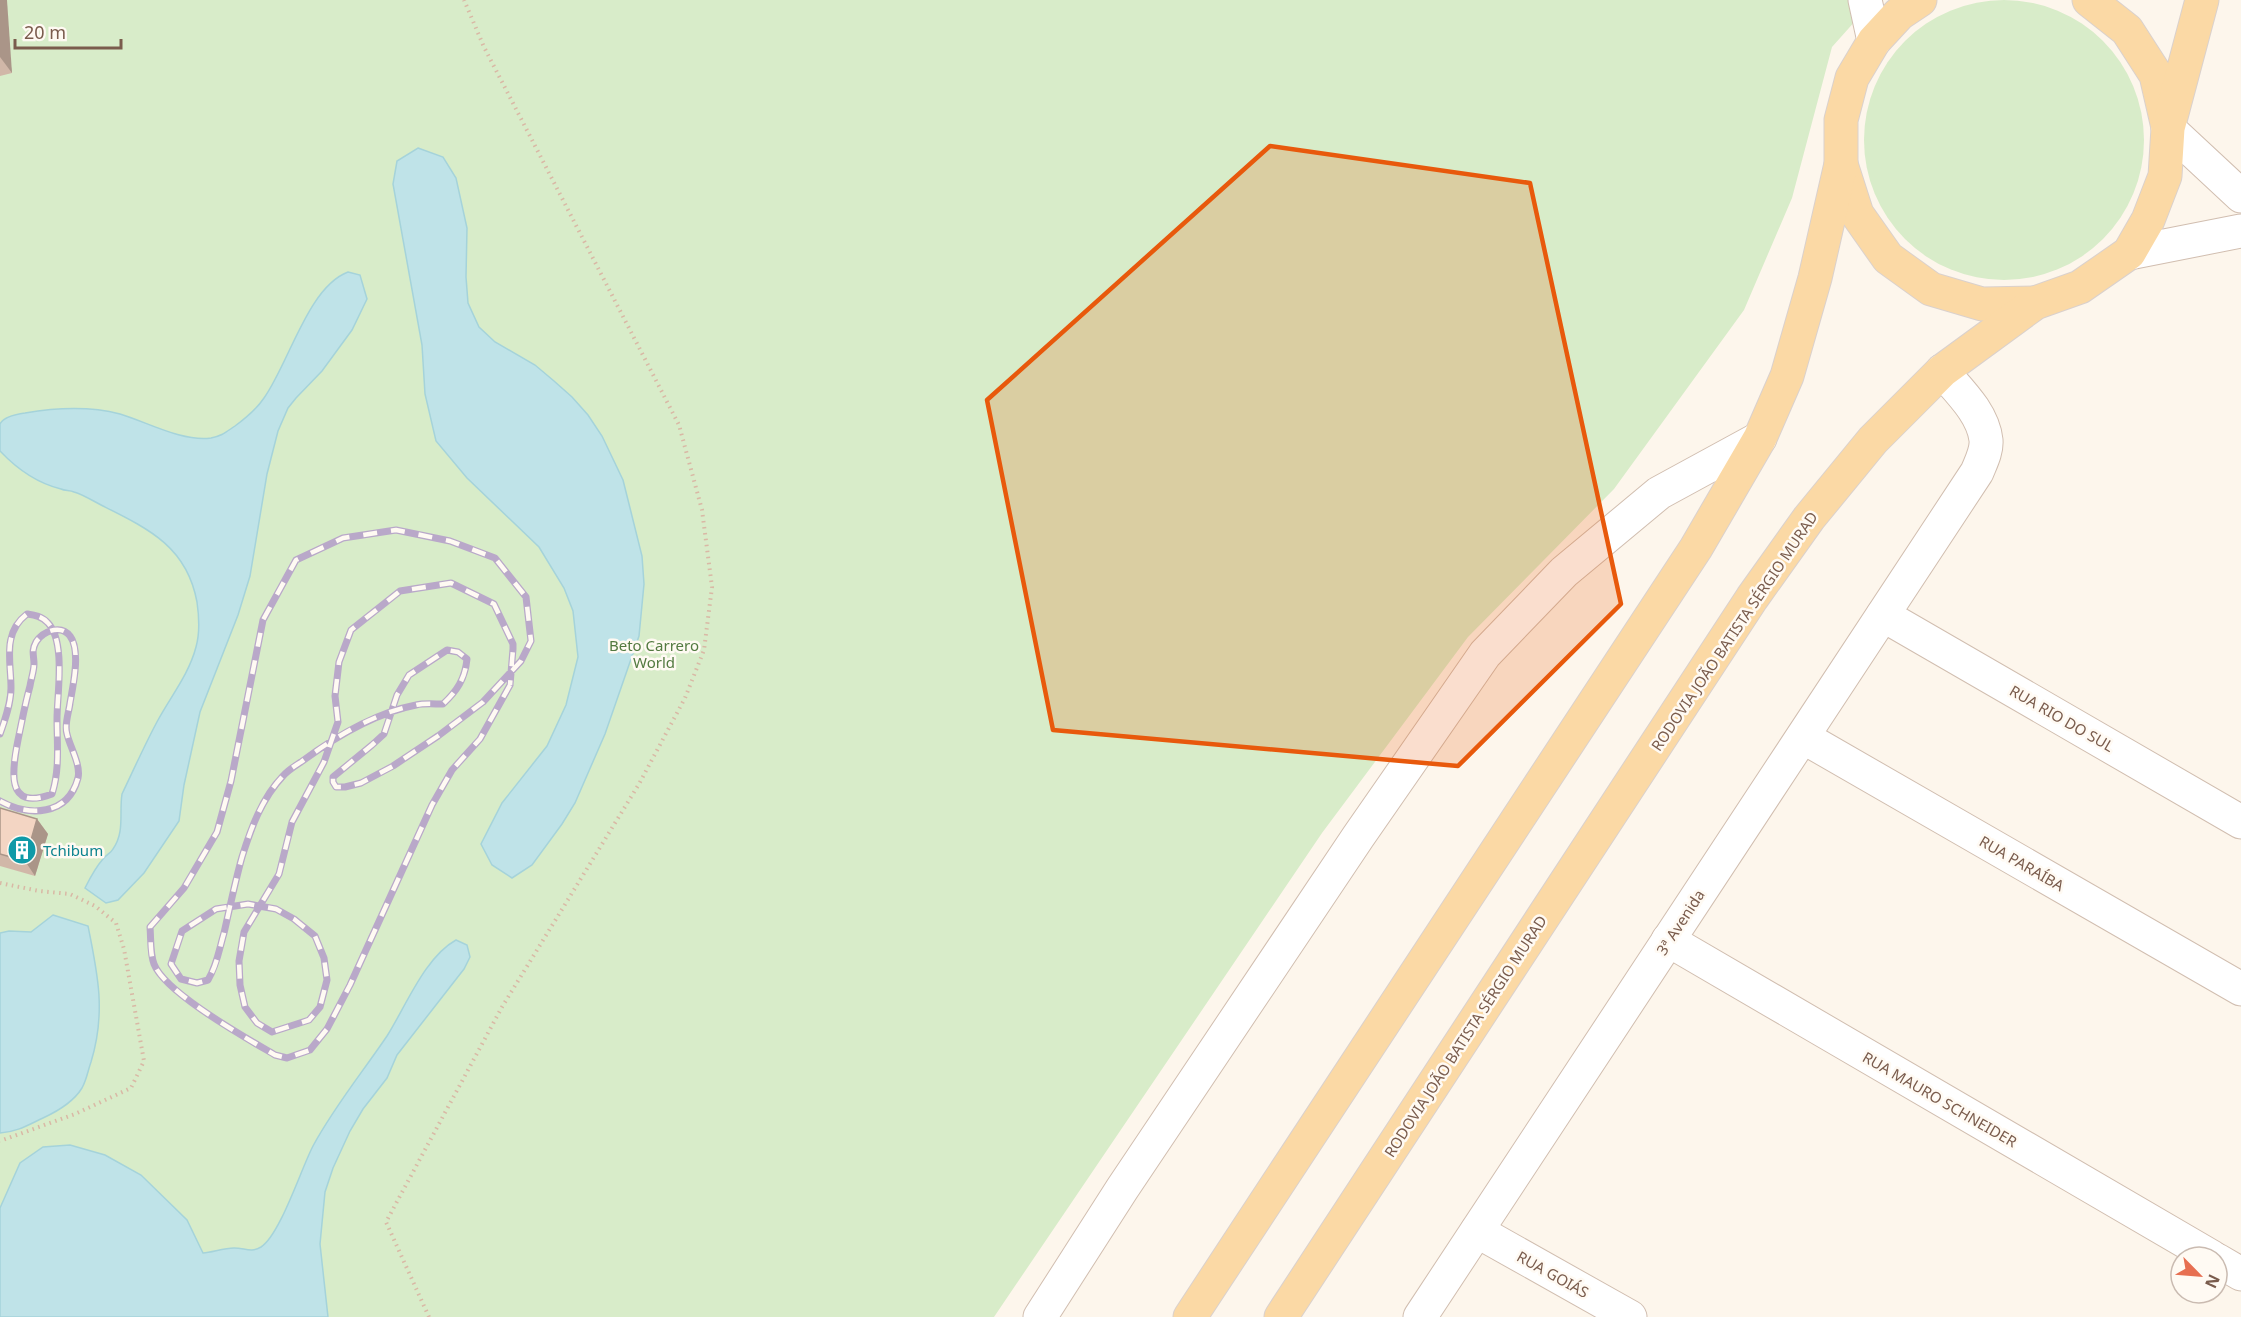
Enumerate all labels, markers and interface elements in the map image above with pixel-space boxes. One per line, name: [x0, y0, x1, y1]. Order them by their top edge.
scale bar: [15, 12, 122, 50]
text: 20 m: [24, 20, 66, 44]
street label: RODOVIA JOÃO BATISTA SÉRGIO MURAD: [1646, 508, 1822, 754]
park label: Beto Carrero World: [609, 635, 699, 672]
street label: RUA RIO DO SUL: [2006, 680, 2118, 756]
street label: RUA PARAÍBA: [1976, 831, 2068, 896]
building icon: Tchibum: [6, 834, 38, 866]
place label: Tchibum: [43, 840, 103, 860]
street label: 3ª Avenida: [1651, 885, 1709, 959]
street label: RODOVIA JOÃO BATISTA SÉRGIO MURAD: [1379, 911, 1551, 1161]
street label: RUA MAURO SCHNEIDER: [1859, 1047, 2021, 1152]
north arrow: [2169, 1245, 2229, 1305]
street label: RUA GOIÁS: [1514, 1246, 1592, 1302]
text: N: [2200, 1271, 2225, 1292]

